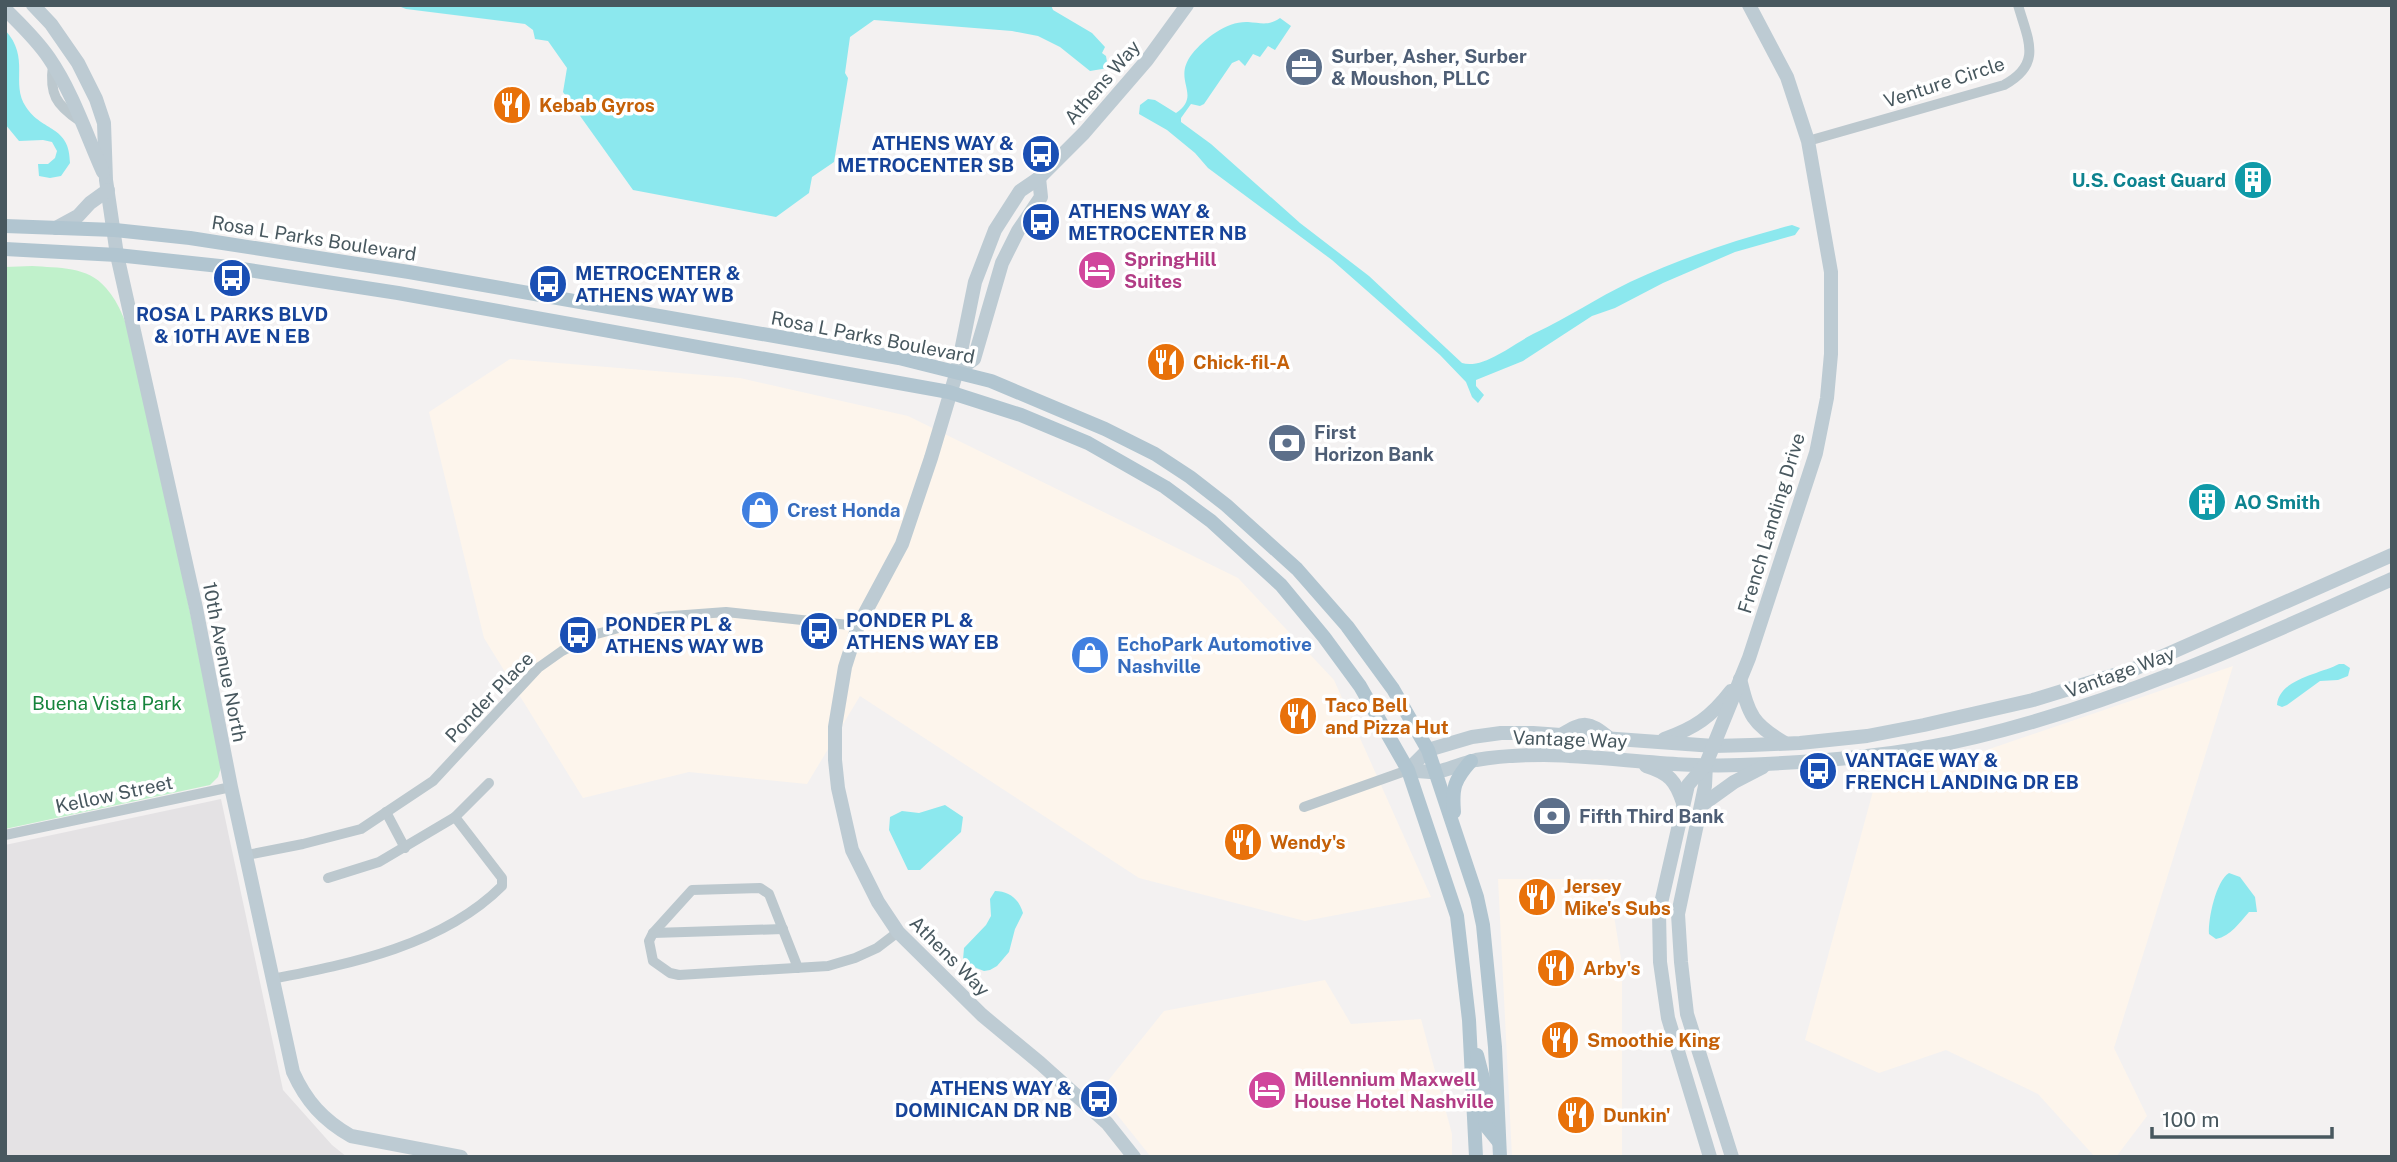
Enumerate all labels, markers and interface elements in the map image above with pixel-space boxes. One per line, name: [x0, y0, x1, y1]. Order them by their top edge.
street label: Athens Way: [1060, 36, 1144, 128]
place label: Surber, Asher, Surber & Moushon, PLLC: [1331, 45, 1527, 89]
office icon: Surber, Asher, Surber & Moushon, PLLC: [1283, 46, 1325, 88]
street label: Venture Circle: [1881, 52, 2007, 112]
restaurant icon: Kebab Gyros: [491, 84, 533, 126]
place label: Kebab Gyros: [539, 94, 655, 116]
place label: ATHENS WAY & METROCENTER SB: [837, 132, 1014, 176]
bus stop icon: ATHENS WAY & METROCENTER SB: [1020, 133, 1062, 175]
building icon: U.S. Coast Guard: [2232, 159, 2274, 201]
place label: U.S. Coast Guard: [2072, 169, 2226, 191]
place label: ATHENS WAY & METROCENTER NB: [1068, 200, 1247, 244]
bus stop icon: ATHENS WAY & METROCENTER NB: [1020, 201, 1062, 243]
street label: Rosa L Parks Boulevard: [210, 211, 418, 265]
place label: SpringHill Suites: [1124, 248, 1217, 292]
hotel icon: SpringHill Suites: [1076, 249, 1118, 291]
bus stop icon: ROSA L PARKS BLVD & 10TH AVE N EB: [211, 257, 253, 299]
place label: METROCENTER & ATHENS WAY WB: [575, 262, 741, 306]
bus stop icon: METROCENTER & ATHENS WAY WB: [527, 263, 569, 305]
place label: ROSA L PARKS BLVD & 10TH AVE N EB: [136, 303, 328, 347]
street label: Rosa L Parks Boulevard: [769, 306, 977, 368]
restaurant icon: Chick-fil-A: [1145, 341, 1187, 383]
place label: Chick-fil-A: [1193, 351, 1290, 373]
place label: First Horizon Bank: [1314, 421, 1434, 465]
bank icon: First Horizon Bank: [1266, 422, 1308, 464]
street label: French Landing Drive: [1733, 430, 1809, 616]
building icon: AO Smith: [2186, 481, 2228, 523]
shop icon: Crest Honda: [739, 489, 781, 531]
place label: AO Smith: [2234, 491, 2320, 513]
place label: Crest Honda: [787, 499, 900, 521]
street label: 10th Avenue North: [199, 580, 251, 744]
place label: PONDER PL & ATHENS WAY EB: [846, 609, 999, 653]
bus stop icon: PONDER PL & ATHENS WAY EB: [798, 610, 840, 652]
place label: PONDER PL & ATHENS WAY WB: [605, 613, 764, 657]
bus stop icon: PONDER PL & ATHENS WAY WB: [557, 614, 599, 656]
place label: EchoPark Automotive Nashville: [1117, 633, 1312, 677]
shop icon: EchoPark Automotive Nashville: [1069, 634, 1111, 676]
street label: Vantage Way: [2062, 642, 2178, 702]
street label: Ponder Place: [440, 647, 538, 747]
park label: Buena Vista Park: [32, 692, 182, 714]
place label: Taco Bell and Pizza Hut: [1325, 694, 1449, 738]
restaurant icon: Taco Bell and Pizza Hut: [1277, 695, 1319, 737]
street label: Vantage Way: [1512, 726, 1628, 752]
place label: VANTAGE WAY & FRENCH LANDING DR EB: [1845, 749, 2079, 793]
bus stop icon: VANTAGE WAY & FRENCH LANDING DR EB: [1797, 750, 1839, 792]
street label: Kellow Street: [53, 771, 175, 817]
bank icon: Fifth Third Bank: [1531, 795, 1573, 837]
place label: Fifth Third Bank: [1579, 805, 1724, 827]
restaurant icon: Wendy's: [1222, 821, 1264, 863]
place label: Wendy's: [1270, 831, 1346, 853]
place label: Jersey Mike's Subs: [1564, 875, 1671, 919]
restaurant icon: Jersey Mike's Subs: [1516, 876, 1558, 918]
street label: Athens Way: [906, 912, 994, 1000]
restaurant icon: Arby's: [1535, 947, 1577, 989]
place label: Arby's: [1583, 957, 1640, 979]
restaurant icon: Smoothie King: [1539, 1019, 1581, 1061]
place label: Smoothie King: [1587, 1029, 1720, 1051]
place label: Millennium Maxwell House Hotel Nashville: [1294, 1068, 1494, 1112]
hotel icon: Millennium Maxwell House Hotel Nashville: [1246, 1069, 1288, 1111]
place label: ATHENS WAY & DOMINICAN DR NB: [895, 1077, 1072, 1121]
bus stop icon: ATHENS WAY & DOMINICAN DR NB: [1078, 1078, 1120, 1120]
restaurant icon: Dunkin': [1555, 1094, 1597, 1136]
scale bar: [2152, 1096, 2332, 1140]
place label: Dunkin': [1603, 1104, 1671, 1126]
text: 100 m: [2162, 1107, 2219, 1132]

